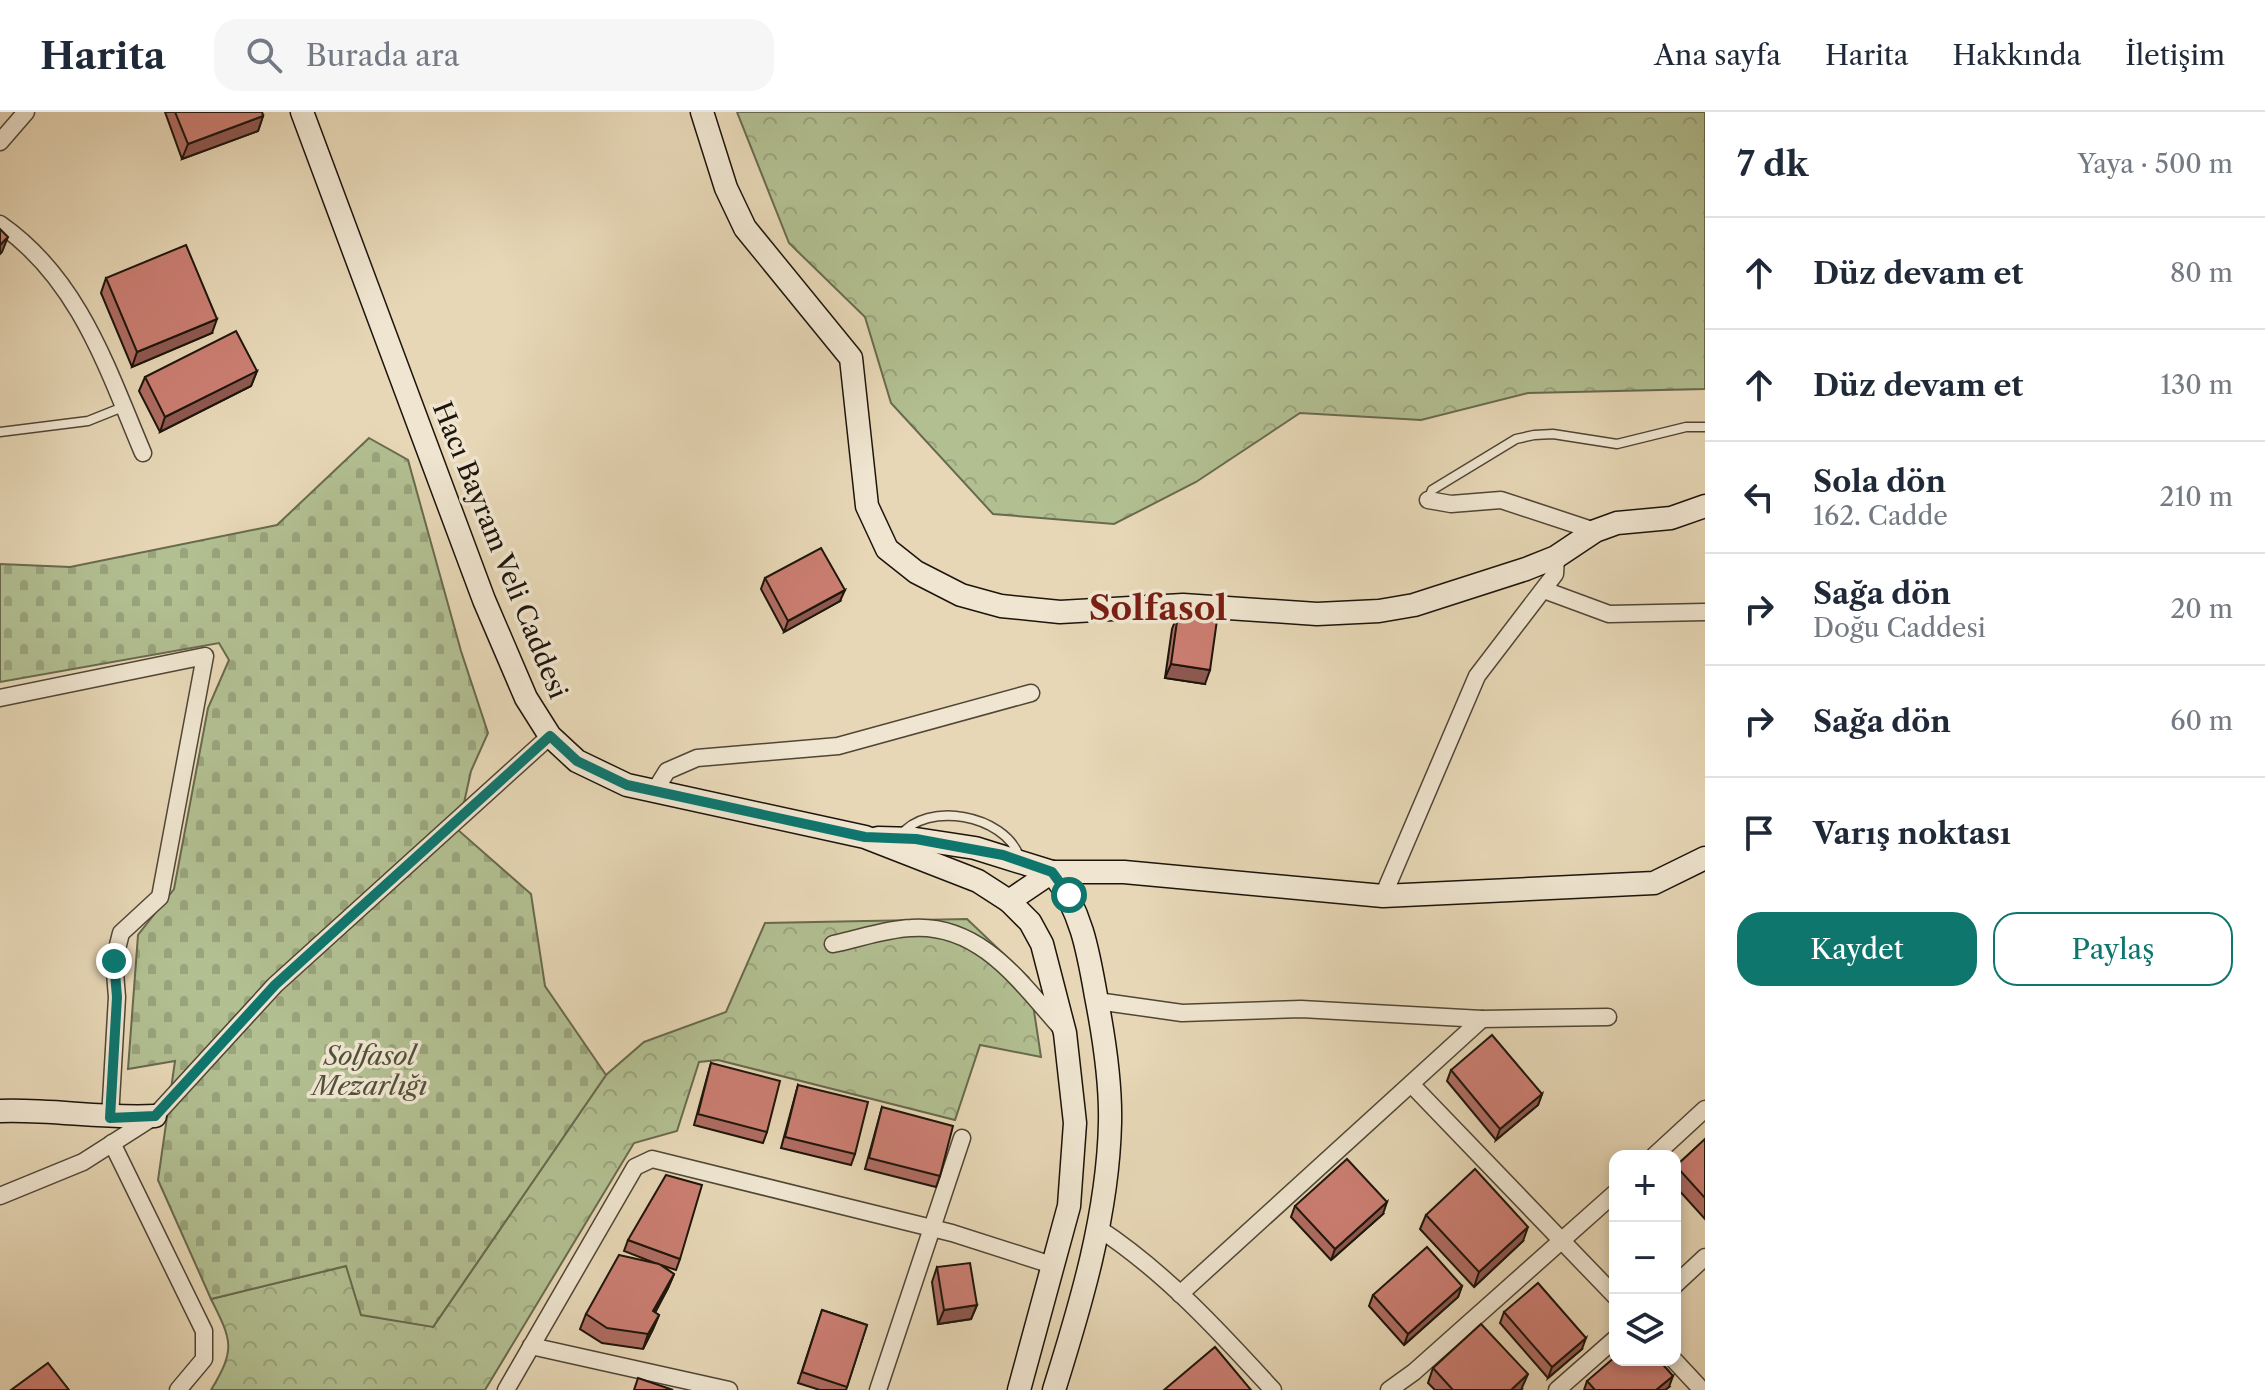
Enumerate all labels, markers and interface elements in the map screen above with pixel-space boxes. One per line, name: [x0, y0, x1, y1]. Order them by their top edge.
search box: [214, 19, 774, 91]
text: Harita: [40, 32, 166, 79]
icon: search: [242, 33, 286, 77]
text: Burada ara: [306, 37, 459, 74]
text: Ana sayfa: [1654, 38, 1781, 72]
text: Harita: [1825, 38, 1908, 72]
text: Hakkında: [1952, 38, 2081, 72]
text: İletişim: [2125, 38, 2225, 72]
text: 7 dk: [1737, 143, 1808, 185]
text: Yaya · 500 m: [2077, 148, 2233, 180]
icon: ahead: [1737, 251, 1781, 295]
text: Düz devam et: [1813, 255, 2023, 292]
text: 80 m: [2170, 257, 2233, 289]
icon: ahead: [1737, 363, 1781, 407]
text: Düz devam et: [1813, 367, 2023, 404]
text: 130 m: [2160, 369, 2233, 401]
street label: Hacı Bayram Veli Caddesi: [426, 397, 574, 703]
text: Sola dön: [1813, 463, 1946, 500]
icon: left: [1737, 475, 1781, 519]
text: 210 m: [2160, 481, 2233, 513]
text: 162. Cadde: [1813, 500, 1948, 532]
text: Sağa dön: [1813, 575, 1951, 612]
district label: Solfasol: [1089, 587, 1227, 629]
icon: right: [1737, 587, 1781, 631]
text: 20 m: [2170, 593, 2233, 625]
text: Doğu Caddesi: [1813, 612, 1986, 644]
icon: right: [1737, 699, 1781, 743]
text: Sağa dön: [1813, 703, 1951, 740]
text: 60 m: [2170, 705, 2233, 737]
icon: arrive: [1737, 811, 1781, 855]
text: Varış noktası: [1813, 815, 2011, 852]
route start: [1051, 877, 1087, 913]
button: Kaydet: [1737, 912, 1977, 986]
button: Paylaş: [1993, 912, 2233, 986]
route end: [96, 943, 132, 979]
park label: Solfasol Mezarlığı: [309, 1040, 428, 1102]
map controls: [1609, 1150, 1681, 1366]
button: +: [1609, 1150, 1681, 1222]
button: −: [1609, 1222, 1681, 1294]
button: layers: [1609, 1294, 1681, 1366]

